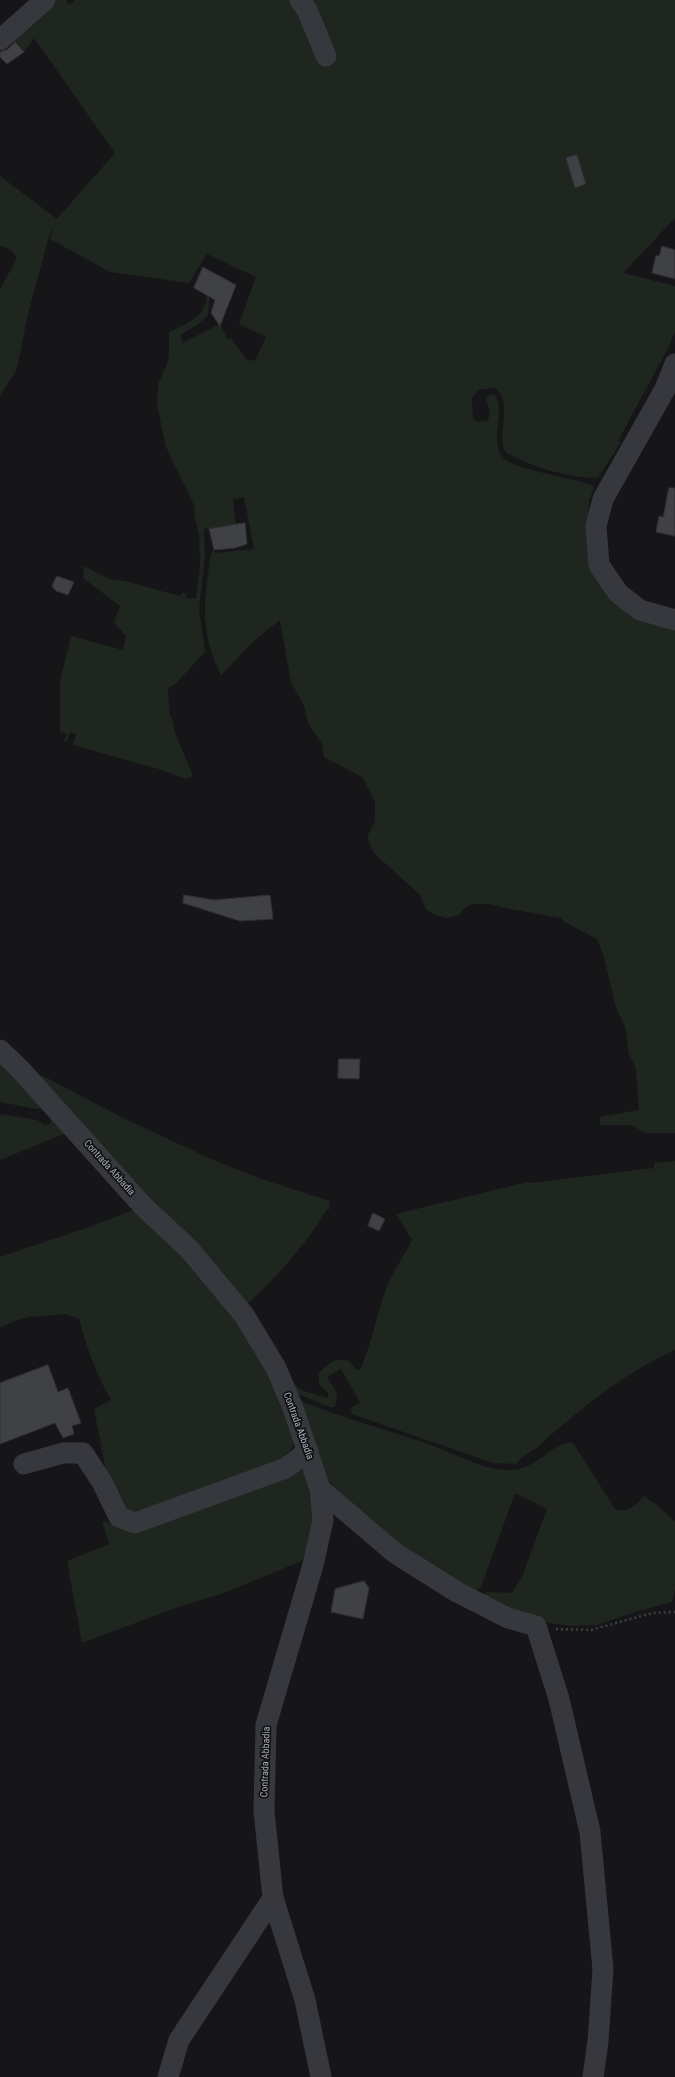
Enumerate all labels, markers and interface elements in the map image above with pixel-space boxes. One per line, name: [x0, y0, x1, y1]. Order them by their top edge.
street label: Contrada Abbadia: [81, 1138, 137, 1198]
street label: Contrada Abbadia: [280, 1391, 316, 1461]
street label: Contrada Abbadia: [259, 1726, 273, 1798]

